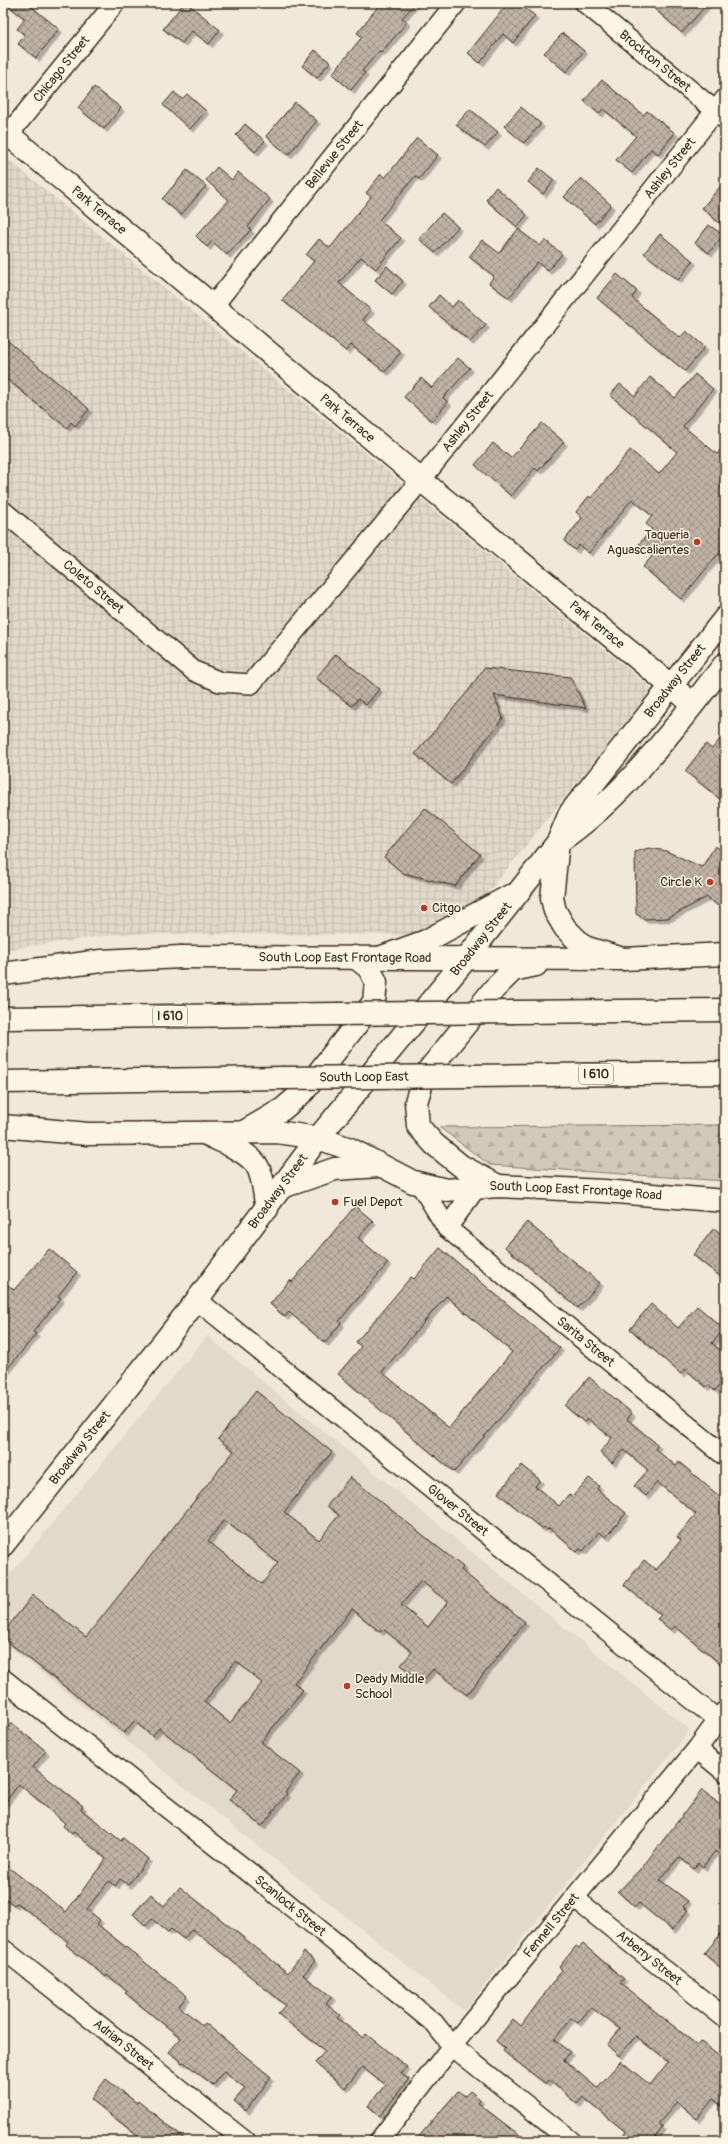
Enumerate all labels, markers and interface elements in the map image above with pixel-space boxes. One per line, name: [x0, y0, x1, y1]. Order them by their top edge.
street label: Brockton Street: [616, 27, 695, 96]
street label: Chicago Street: [30, 32, 94, 105]
street label: Bellevue Street: [302, 117, 367, 192]
street label: Ashley Street: [641, 134, 700, 202]
street label: Park Terrace: [68, 183, 130, 238]
street label: Ashley Street: [439, 387, 497, 455]
street label: Park Terrace: [316, 391, 378, 446]
place label: Taqueria Aguascalientes: [607, 527, 689, 558]
marker: Taqueria Aguascalientes: [692, 537, 702, 547]
street label: Coleto Street: [60, 557, 128, 617]
street label: Park Terrace: [566, 597, 628, 653]
street label: Broadway Street: [641, 640, 710, 721]
place label: Circle K: [660, 874, 702, 890]
marker: Circle K: [705, 877, 715, 887]
street label: Broadway Street: [447, 898, 516, 979]
place label: Citgo: [432, 900, 461, 916]
marker: Citgo: [419, 903, 429, 913]
street label: South Loop East Frontage Road: [259, 949, 431, 966]
road number: I 610: [153, 1006, 187, 1026]
road number: I 610: [579, 1064, 613, 1084]
street label: South Loop East: [319, 1069, 410, 1086]
street label: Broadway Street: [245, 1150, 312, 1232]
street label: South Loop East Frontage Road: [489, 1178, 663, 1204]
place label: Fuel Depot: [343, 1194, 403, 1210]
marker: Fuel Depot: [330, 1197, 340, 1207]
street label: Sarita Street: [554, 1313, 618, 1371]
street label: Broadway Street: [46, 1407, 115, 1488]
street label: Glover Street: [424, 1481, 492, 1540]
place label: Deady Middle School: [355, 1671, 425, 1702]
marker: Deady Middle School: [342, 1681, 352, 1691]
street label: Scanlock Street: [251, 1872, 330, 1940]
street label: Fennell Street: [520, 1889, 583, 1961]
street label: Arberry Street: [613, 1927, 686, 1989]
street label: Adrian Street: [90, 2016, 158, 2074]

